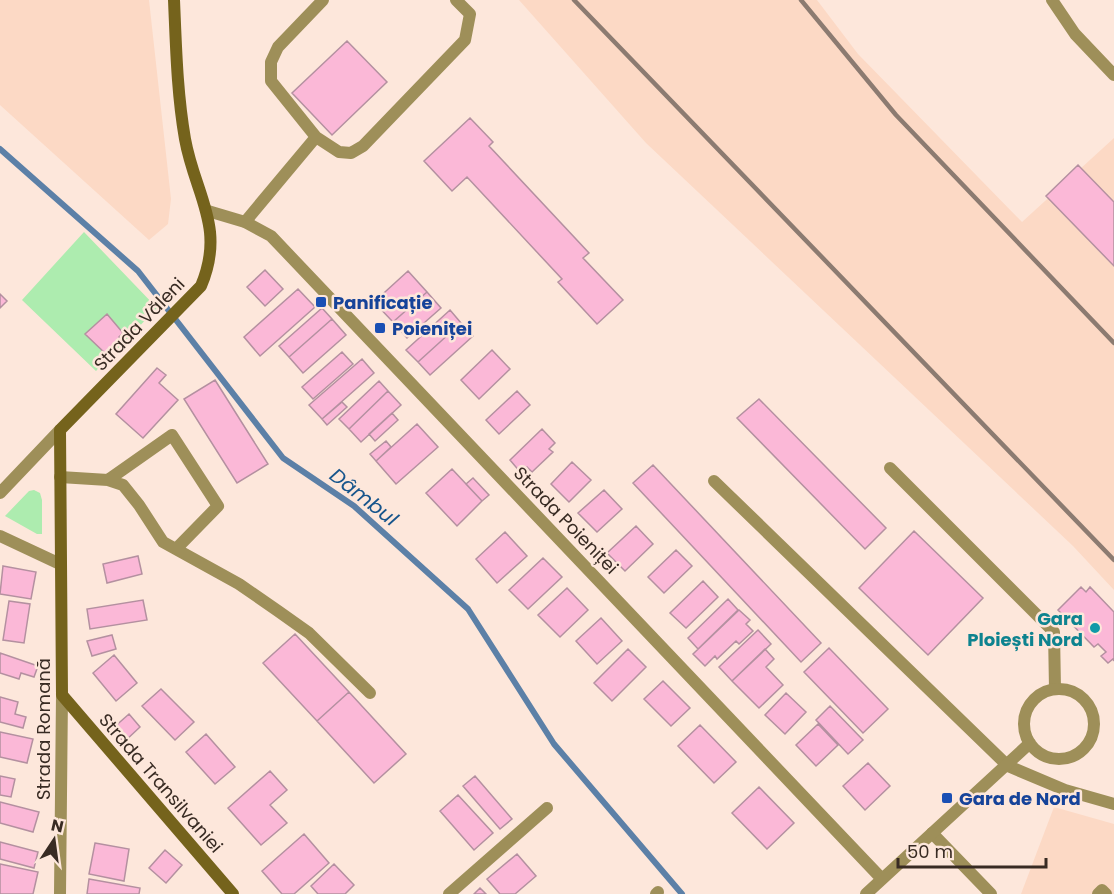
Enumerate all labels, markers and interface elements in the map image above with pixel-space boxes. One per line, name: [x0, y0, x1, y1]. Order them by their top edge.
street label: Strada Văleni: [88, 272, 190, 376]
place label: Panificație: [333, 290, 433, 315]
marker: Panificație: [314, 295, 328, 309]
place label: Poieniței: [392, 316, 472, 341]
marker: Poieniței: [373, 321, 387, 335]
water label: Dâmbul: [324, 461, 404, 533]
street label: Strada Poieniței: [508, 461, 624, 579]
place label: Gara Ploiești Nord: [967, 606, 1083, 652]
marker: Gara Ploiești Nord: [1088, 621, 1102, 635]
street label: Strada Romană: [31, 658, 56, 800]
street label: Strada Transilvaniei: [93, 708, 229, 858]
place label: Gara de Nord: [959, 786, 1081, 811]
marker: Gara de Nord: [940, 791, 954, 805]
north arrow: [24, 810, 84, 870]
text: N: [49, 813, 66, 838]
scale bar: [898, 831, 1046, 869]
text: 50 m: [907, 839, 953, 864]

